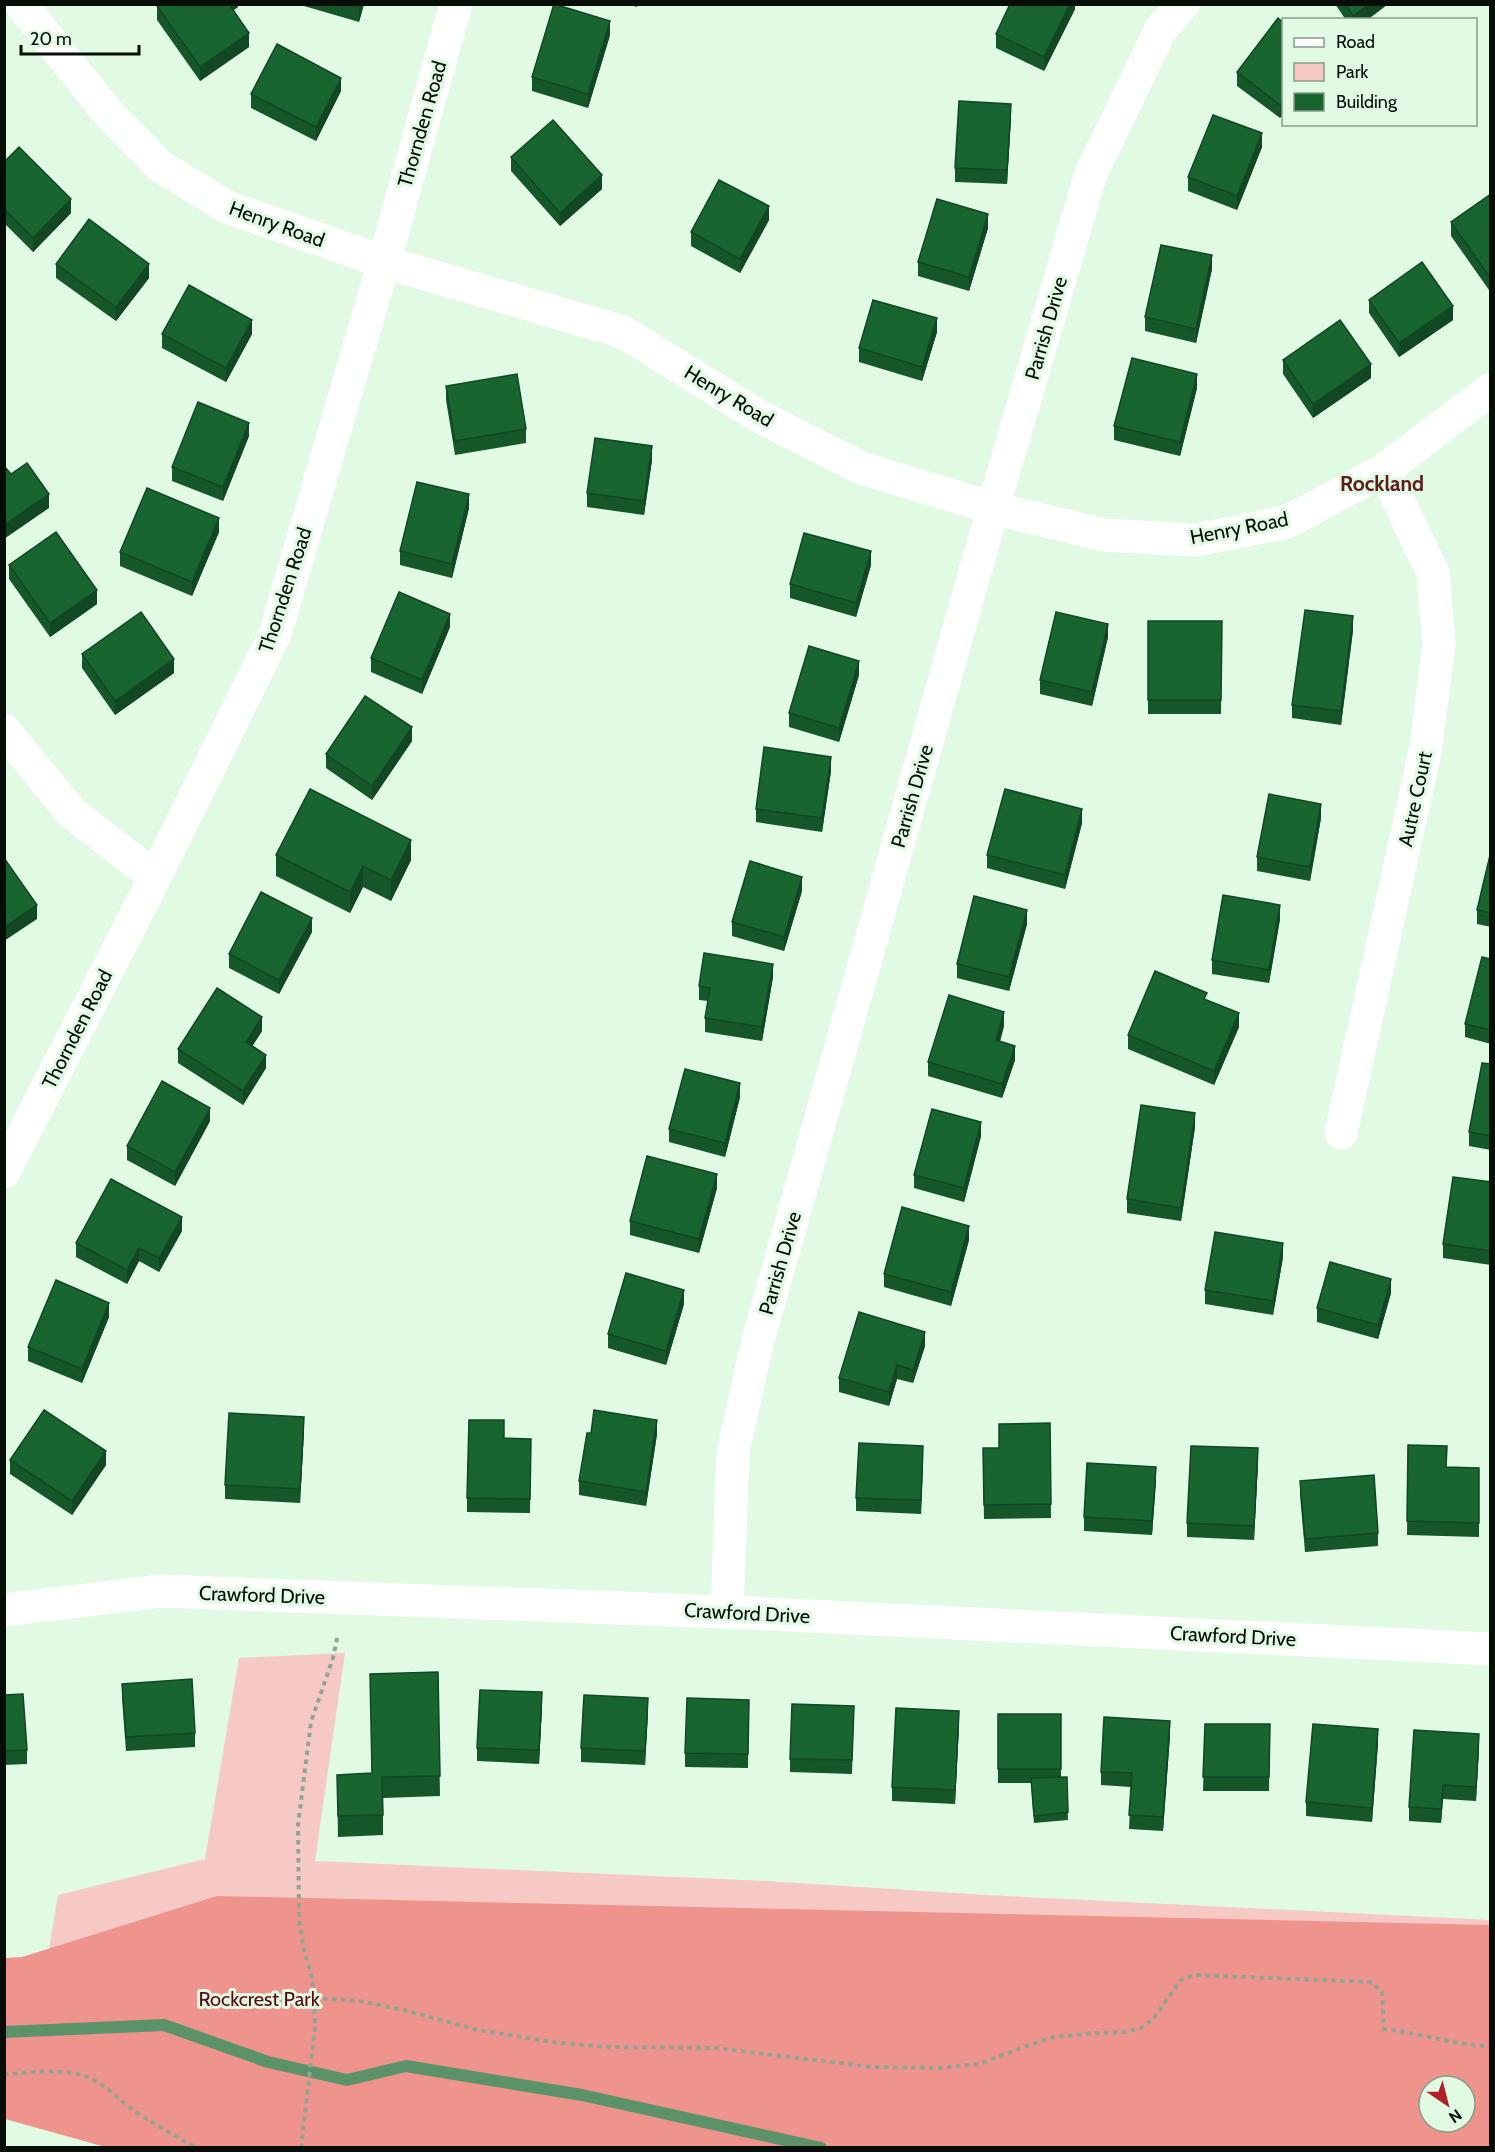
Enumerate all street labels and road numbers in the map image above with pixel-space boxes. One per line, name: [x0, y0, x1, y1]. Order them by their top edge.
street label: Thornden Road: [393, 58, 451, 190]
street label: Henry Road: [226, 196, 328, 252]
street label: Parrish Drive: [1020, 274, 1072, 382]
street label: Henry Road: [680, 360, 778, 432]
street label: Henry Road: [1188, 507, 1290, 549]
street label: Thornden Road: [253, 524, 317, 656]
street label: Parrish Drive: [886, 742, 938, 850]
street label: Autre Court: [1393, 749, 1437, 849]
street label: Thornden Road: [37, 966, 117, 1092]
street label: Parrish Drive: [754, 1209, 806, 1317]
street label: Crawford Drive: [199, 1581, 325, 1609]
street label: Crawford Drive: [683, 1598, 811, 1628]
street label: Crawford Drive: [1169, 1621, 1297, 1651]

